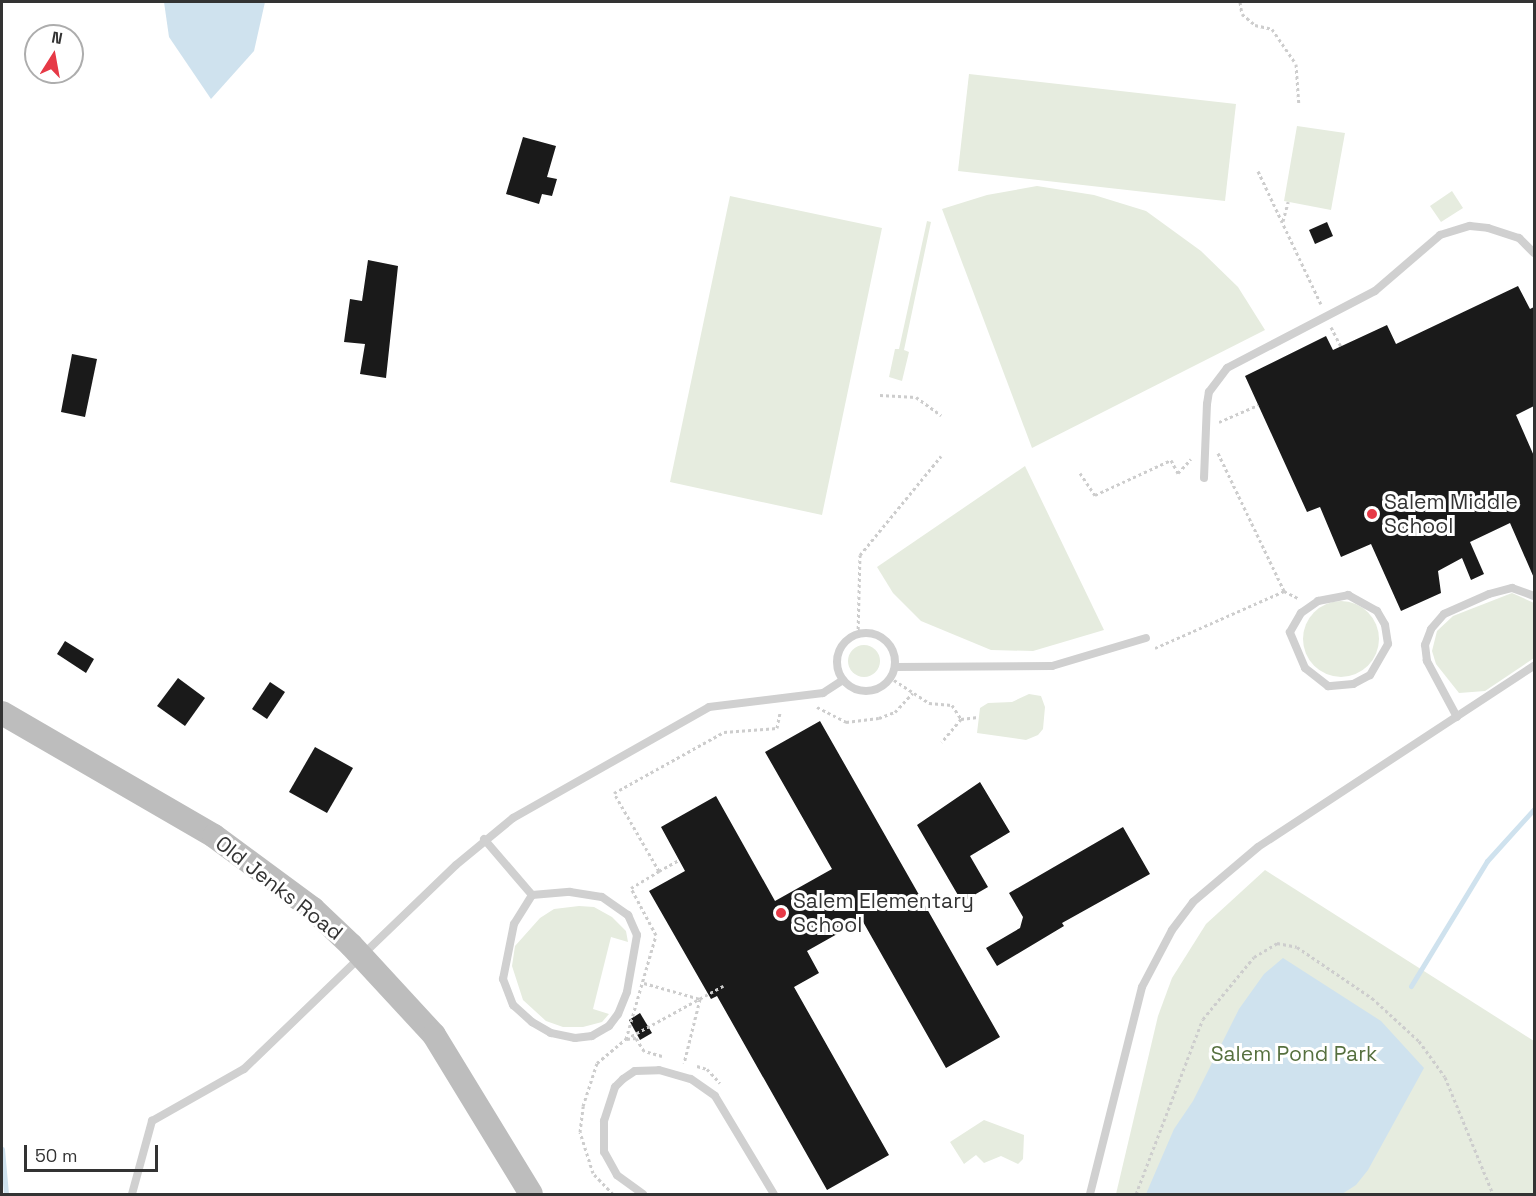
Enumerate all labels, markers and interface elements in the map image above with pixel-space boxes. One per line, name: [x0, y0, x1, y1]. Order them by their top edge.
north arrow: [24, 24, 84, 84]
text: N: [50, 26, 64, 49]
place label: Salem Middle School: [1384, 489, 1518, 539]
marker: Salem Middle School: [1365, 507, 1379, 521]
street label: Old Jenks Road: [210, 831, 348, 945]
place label: Salem Elementary School: [793, 888, 974, 938]
marker: Salem Elementary School: [774, 906, 788, 920]
park label: Salem Pond Park: [1211, 1041, 1377, 1067]
scale bar: [27, 1133, 160, 1171]
text: 50 m: [35, 1144, 77, 1167]

